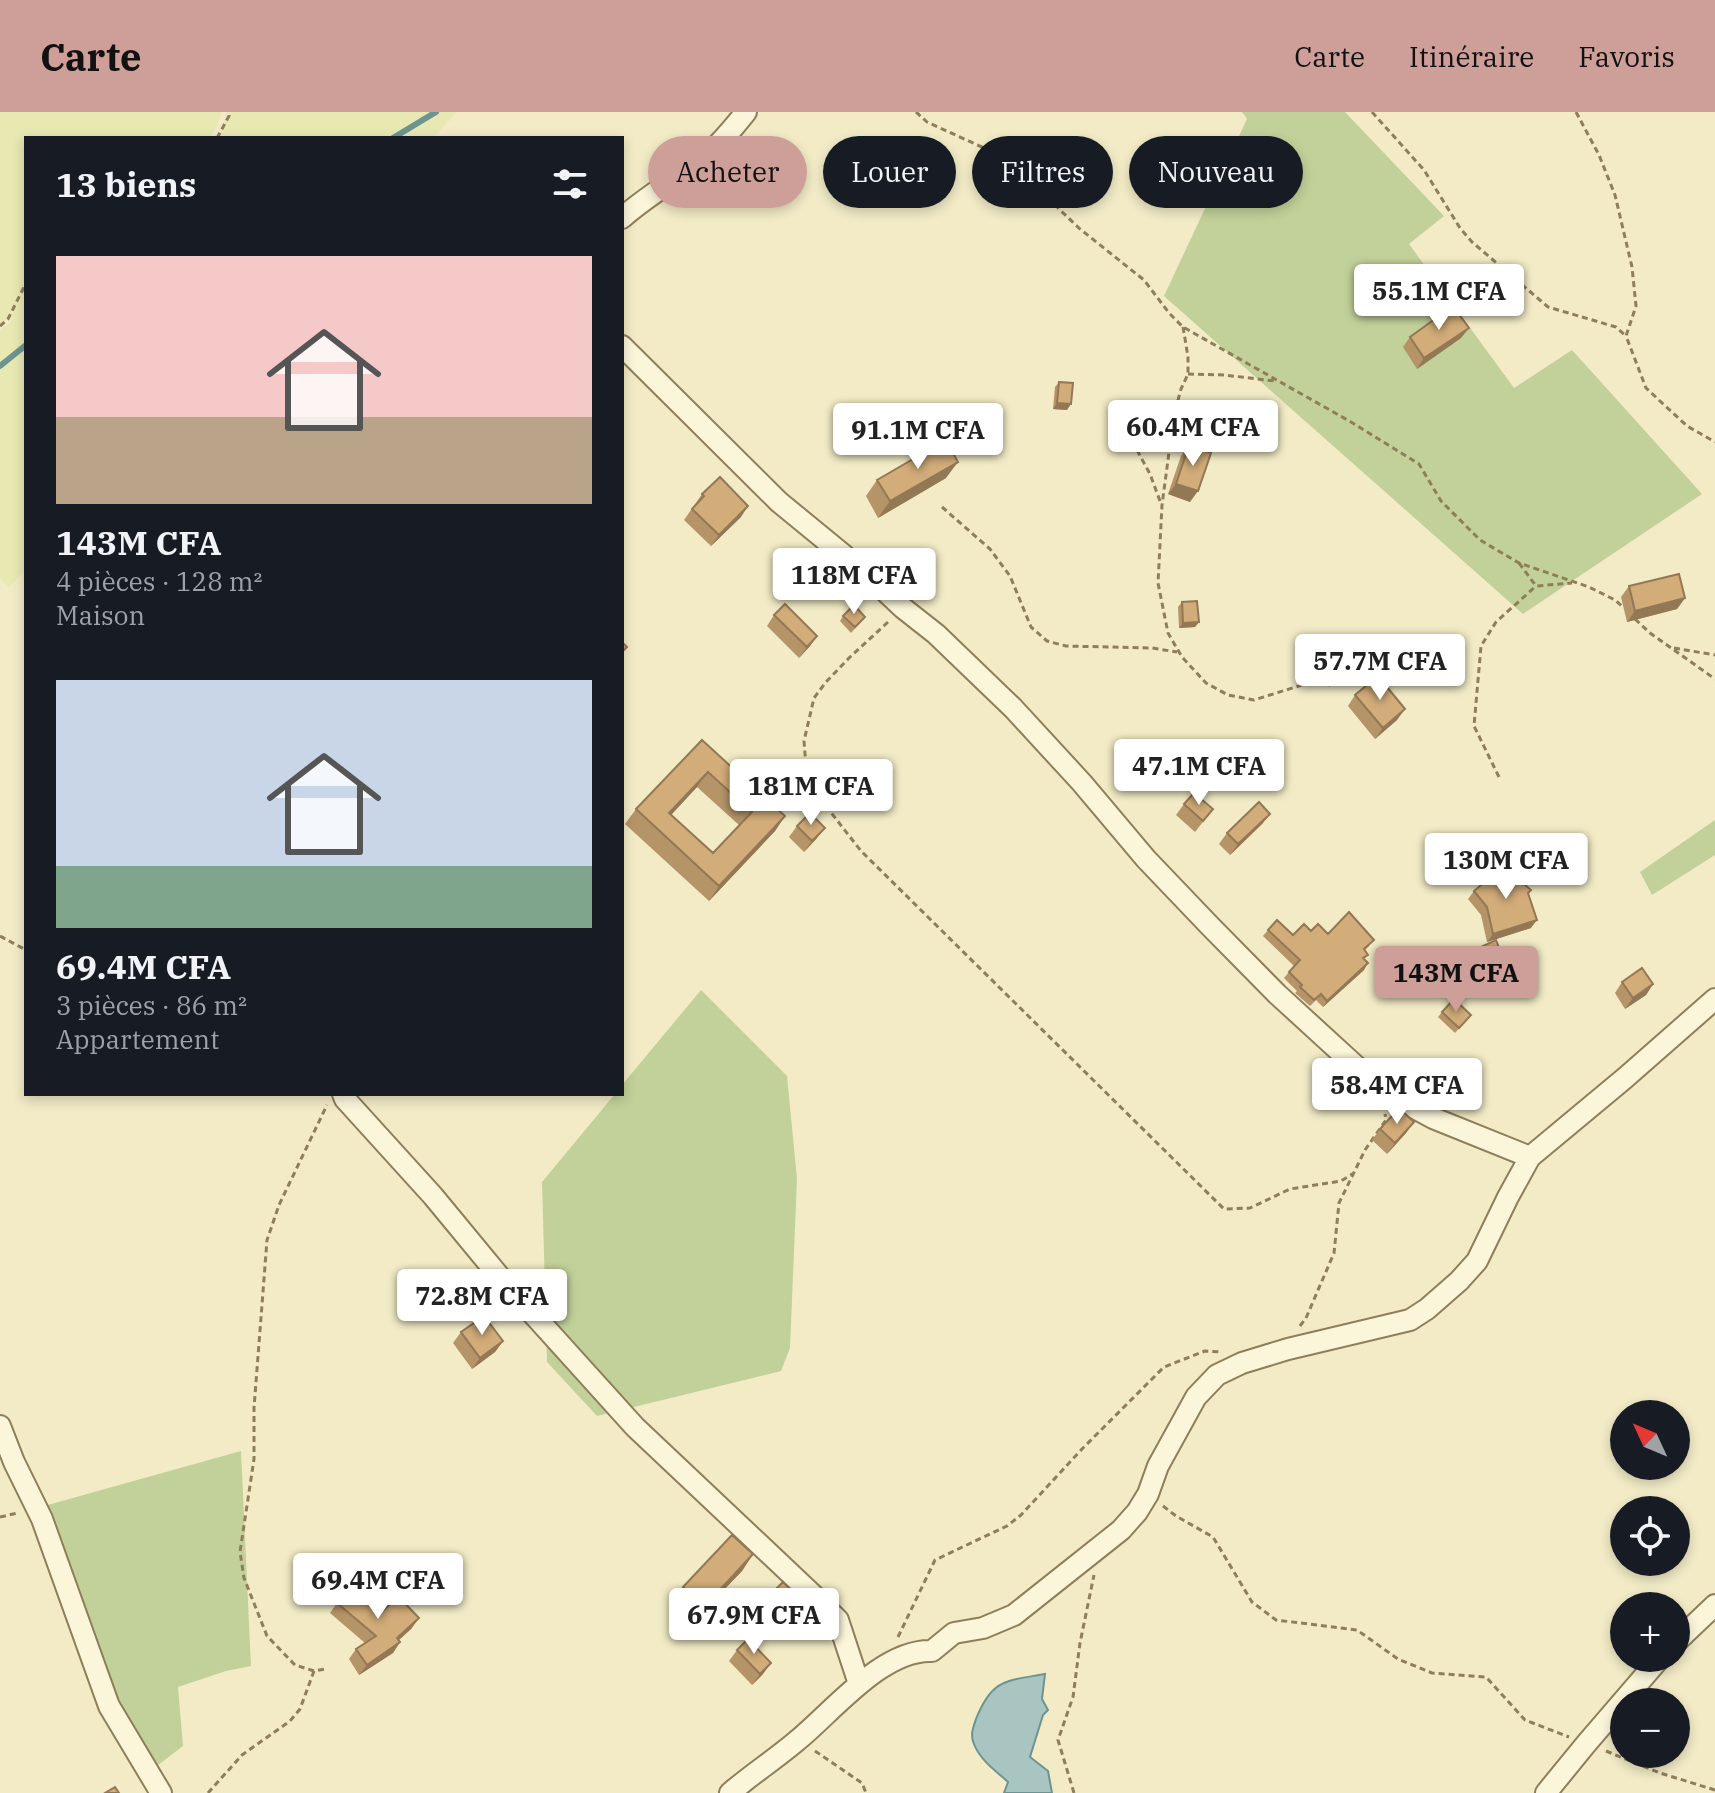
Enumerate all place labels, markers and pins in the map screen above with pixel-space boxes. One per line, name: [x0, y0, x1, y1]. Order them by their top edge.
pin: 55.1M CFA: [1347, 264, 1531, 332]
pin: 60.4M CFA: [1101, 400, 1285, 468]
pin: 91.1M CFA: [826, 403, 1010, 471]
pin: 118M CFA: [771, 548, 937, 616]
pin: 57.7M CFA: [1288, 634, 1472, 702]
pin: 47.1M CFA: [1107, 739, 1291, 807]
pin: 181M CFA: [728, 759, 894, 827]
pin: 130M CFA: [1423, 833, 1589, 901]
pin: 143M CFA: [1373, 946, 1539, 1014]
pin: 58.4M CFA: [1305, 1058, 1489, 1126]
pin: 72.8M CFA: [390, 1269, 574, 1337]
pin: 69.4M CFA: [286, 1553, 470, 1621]
pin: 67.9M CFA: [662, 1588, 846, 1656]

